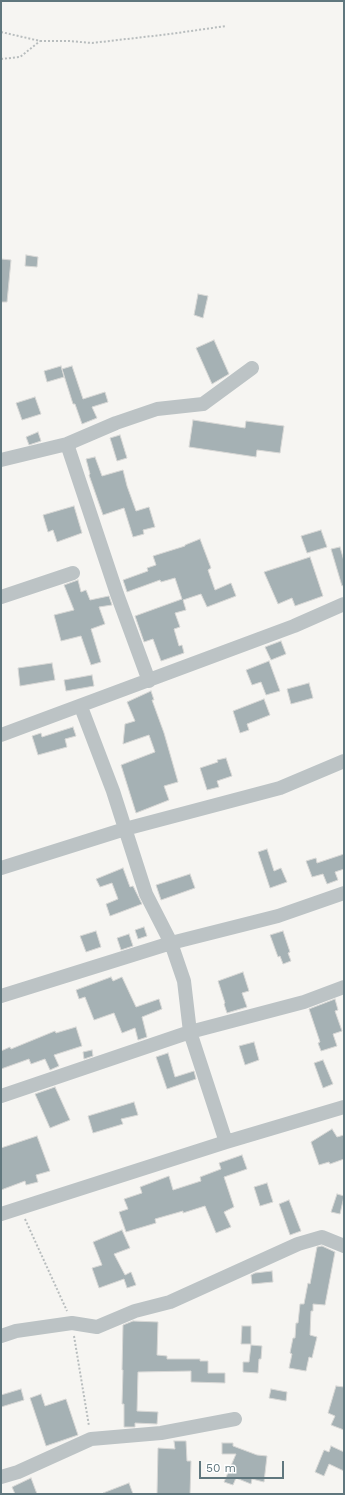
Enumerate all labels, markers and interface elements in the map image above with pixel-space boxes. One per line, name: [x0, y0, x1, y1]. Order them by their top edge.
scale bar: [201, 1453, 286, 1479]
text: 50 m: [206, 1461, 236, 1475]

